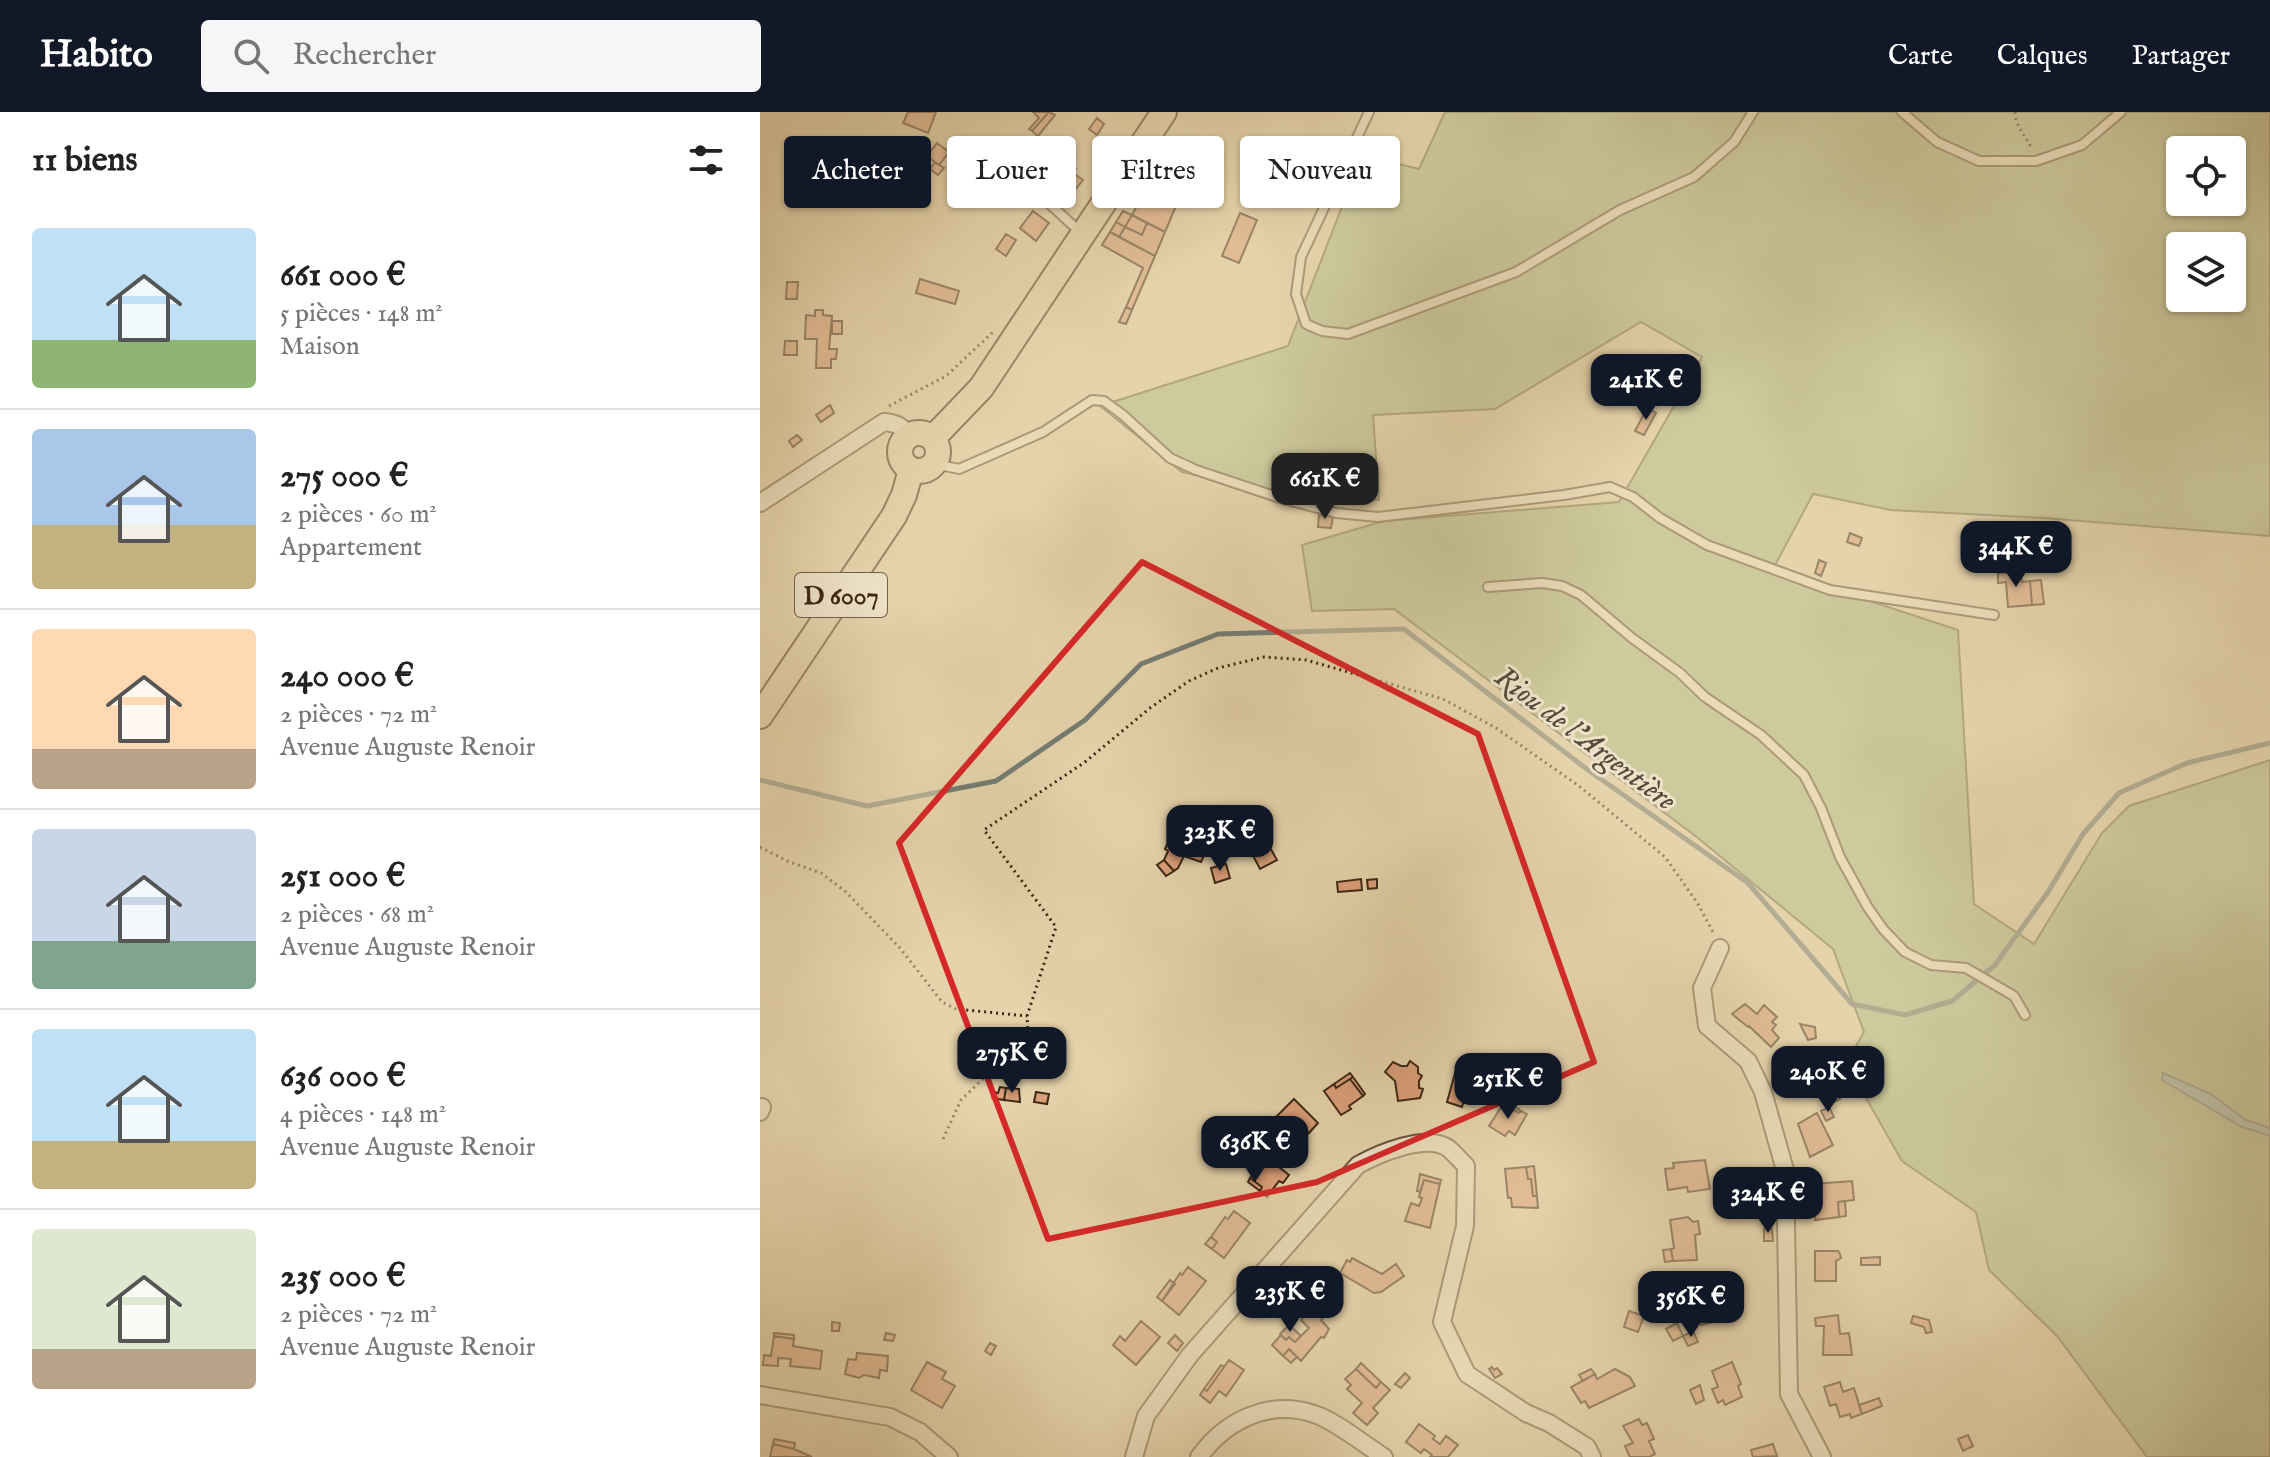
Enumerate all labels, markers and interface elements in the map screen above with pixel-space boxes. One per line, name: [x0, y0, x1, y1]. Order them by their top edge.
search box: [201, 20, 761, 92]
text: Habito: [40, 32, 153, 80]
icon: search: [229, 34, 273, 78]
text: Rechercher: [293, 37, 436, 75]
text: Carte: [1888, 39, 1953, 74]
text: Calques: [1997, 39, 2088, 74]
text: Partager: [2132, 39, 2230, 74]
chip: Acheter: [784, 136, 931, 208]
chip: Louer: [947, 136, 1076, 208]
chip: Filtres: [1092, 136, 1224, 208]
chip: Nouveau: [1240, 136, 1400, 208]
map controls: [2166, 136, 2246, 312]
button: locate: [2166, 136, 2246, 216]
icon: filters: [684, 138, 728, 182]
text: 11 biens: [32, 139, 137, 182]
button: layers: [2166, 232, 2246, 312]
text: 661 000 €: [280, 254, 406, 297]
icon: home: [96, 260, 192, 356]
text: 5 pièces · 148 m²: [280, 297, 443, 330]
text: Maison: [280, 330, 360, 363]
pin: 241K €: [1581, 354, 1711, 422]
text: 241K €: [1609, 363, 1683, 396]
pin: 661K €: [1260, 453, 1390, 521]
text: 275 000 €: [280, 455, 409, 498]
icon: home: [96, 461, 192, 557]
text: 661K €: [1289, 462, 1361, 495]
text: 2 pièces · 60 m²: [280, 498, 437, 531]
pin: 344K €: [1951, 521, 2081, 589]
text: 344K €: [1979, 530, 2053, 563]
text: Appartement: [280, 531, 422, 564]
road number: D 6007: [795, 573, 887, 617]
text: 240 000 €: [280, 655, 414, 698]
water label: Riou de l'Argentière: [1486, 659, 1683, 820]
icon: home: [96, 661, 192, 757]
text: 2 pièces · 72 m²: [280, 698, 437, 731]
text: Avenue Auguste Renoir: [280, 731, 535, 764]
pin: 323K €: [1155, 805, 1285, 873]
text: 323K €: [1184, 814, 1256, 847]
text: 251 000 €: [280, 855, 406, 898]
icon: home: [96, 861, 192, 957]
text: 2 pièces · 68 m²: [280, 898, 434, 931]
text: Avenue Auguste Renoir: [280, 931, 535, 964]
pin: 275K €: [947, 1027, 1077, 1095]
text: 275K €: [975, 1036, 1049, 1069]
pin: 240K €: [1763, 1046, 1893, 1114]
pin: 251K €: [1443, 1053, 1573, 1121]
text: 636 000 €: [280, 1055, 406, 1098]
text: 240K €: [1789, 1055, 1867, 1088]
icon: home: [96, 1061, 192, 1157]
text: 251K €: [1473, 1062, 1543, 1095]
text: 4 pièces · 148 m²: [280, 1098, 446, 1131]
pin: 636K €: [1190, 1116, 1320, 1184]
text: 636K €: [1219, 1125, 1291, 1158]
text: Avenue Auguste Renoir: [280, 1131, 535, 1164]
pin: 324K €: [1703, 1167, 1833, 1235]
text: 324K €: [1731, 1176, 1805, 1209]
text: 235 000 €: [280, 1255, 406, 1298]
icon: home: [96, 1261, 192, 1357]
pin: 235K €: [1225, 1266, 1355, 1334]
pin: 356K €: [1626, 1271, 1756, 1339]
text: 235K €: [1254, 1275, 1326, 1308]
text: 356K €: [1656, 1280, 1726, 1313]
text: 2 pièces · 72 m²: [280, 1298, 437, 1331]
text: Avenue Auguste Renoir: [280, 1331, 535, 1364]

